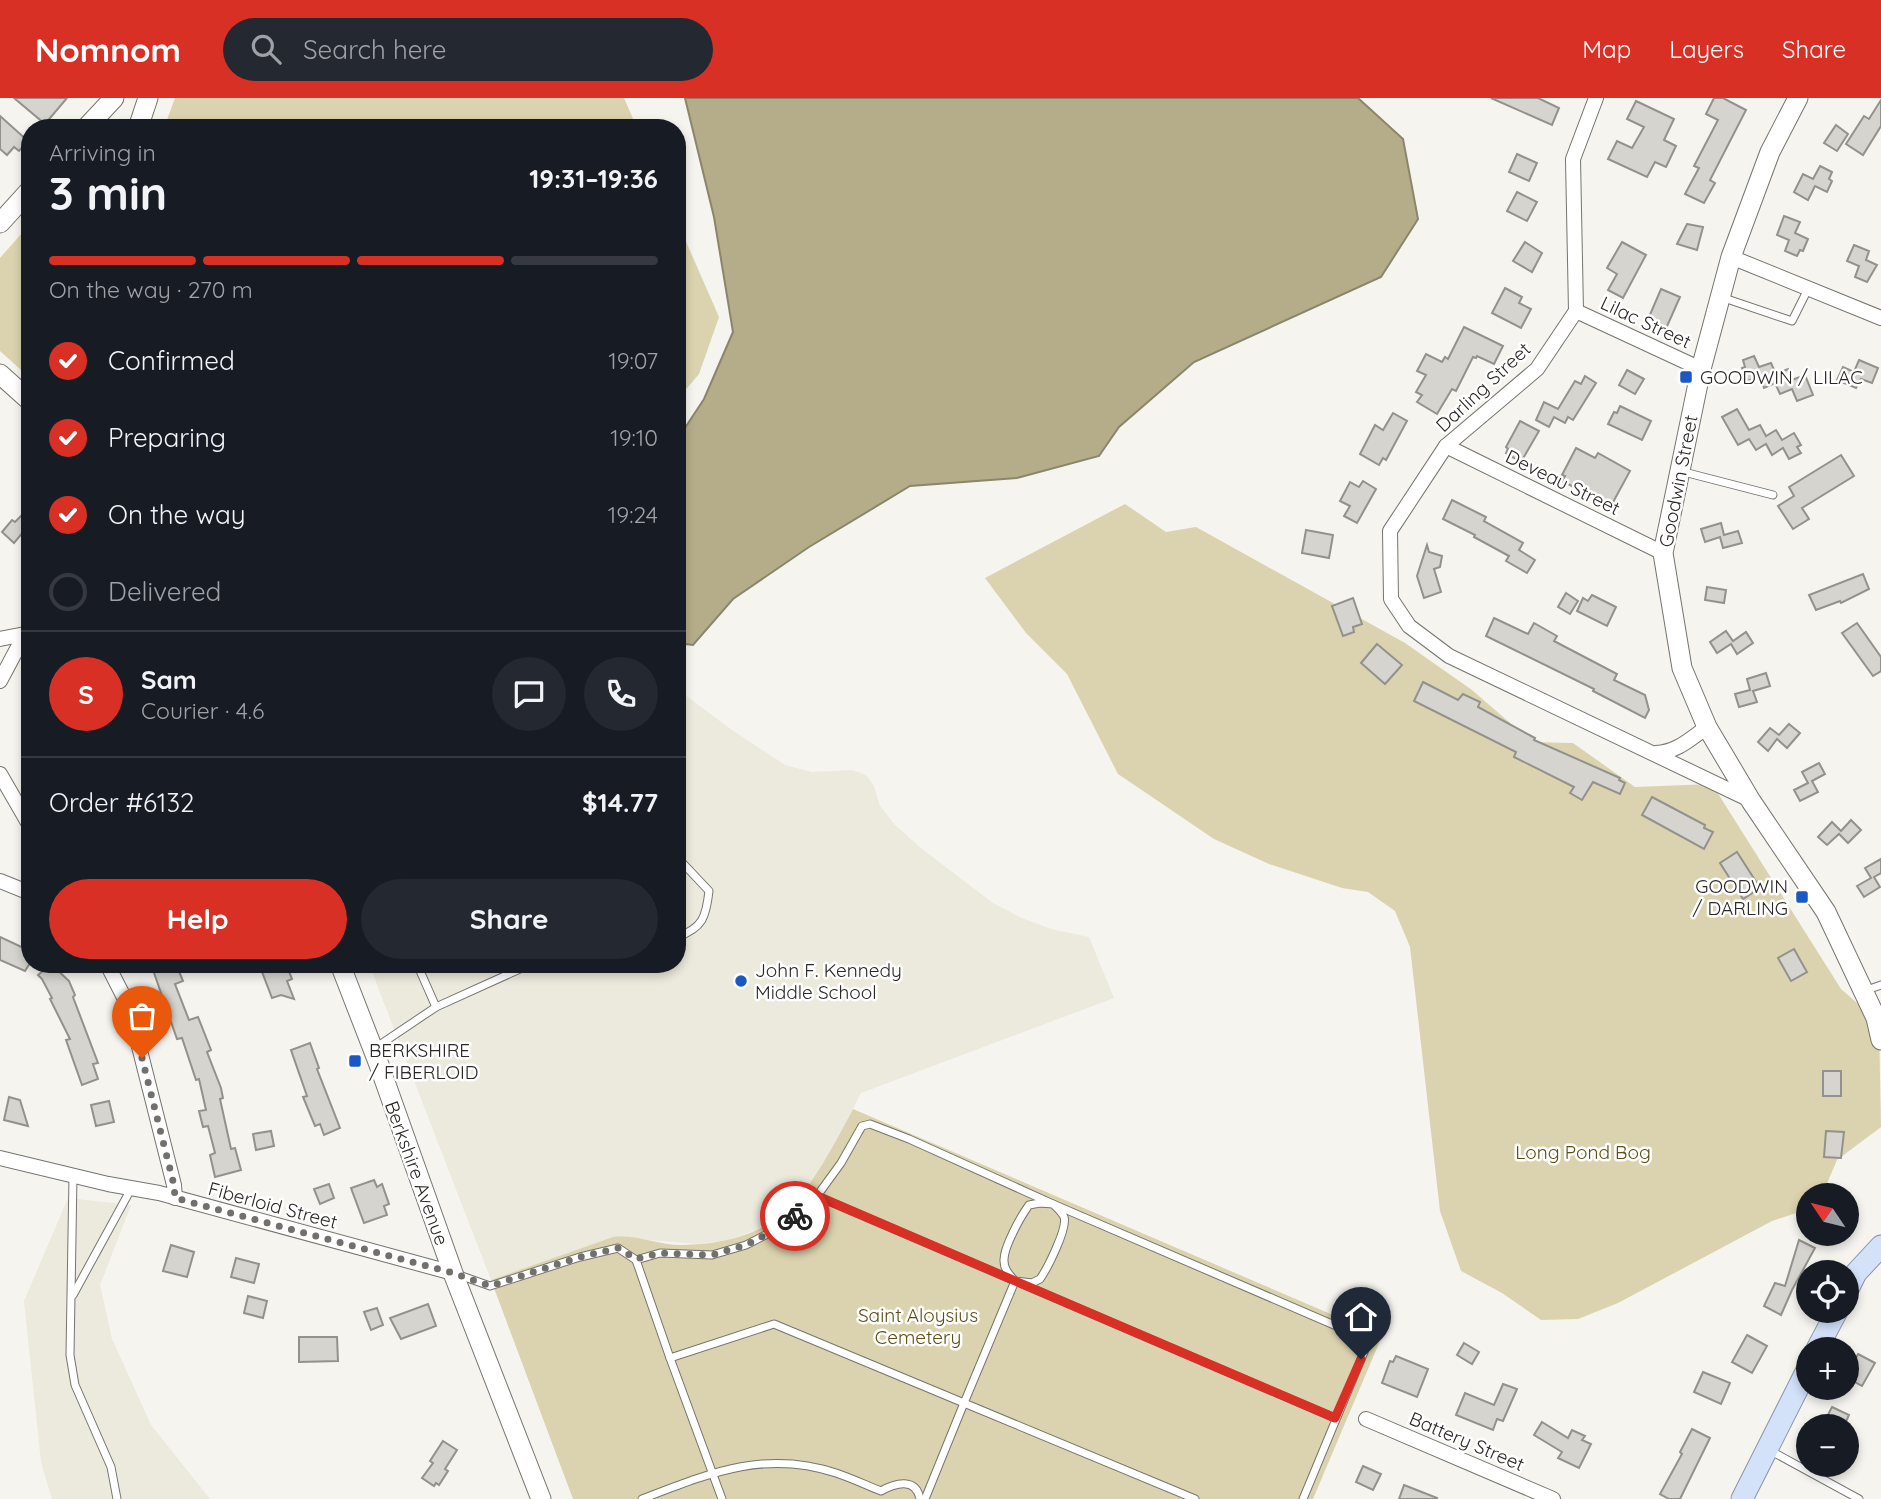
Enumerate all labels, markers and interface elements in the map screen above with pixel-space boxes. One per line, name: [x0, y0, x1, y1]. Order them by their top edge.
search box: [223, 18, 713, 81]
text: Nomnom: [35, 29, 181, 70]
icon: search: [247, 30, 285, 68]
text: Search here: [303, 33, 447, 66]
text: Map: [1582, 34, 1631, 64]
text: Layers: [1669, 34, 1744, 64]
text: Share: [1782, 34, 1846, 64]
text: Arriving in: [49, 138, 156, 167]
text: 19:31–19:36: [529, 162, 658, 195]
text: 3 min: [49, 164, 167, 222]
text: On the way · 270 m: [49, 275, 253, 304]
street label: Lilac Street: [1597, 291, 1695, 353]
street label: Darling Street: [1431, 337, 1535, 437]
icon: check: [49, 342, 87, 380]
text: Confirmed: [108, 344, 235, 377]
text: 19:07: [608, 346, 658, 375]
place label: GOODWIN / LILAC: [1700, 365, 1863, 389]
marker: GOODWIN / LILAC: [1678, 369, 1694, 385]
street label: Goodwin Street: [1653, 413, 1703, 549]
icon: check: [49, 419, 87, 457]
text: Preparing: [108, 421, 226, 454]
text: 19:10: [610, 423, 658, 452]
street label: Deveau Street: [1502, 444, 1624, 520]
icon: check: [49, 496, 87, 534]
text: On the way: [108, 498, 246, 531]
text: 19:24: [608, 500, 658, 529]
text: Delivered: [108, 575, 221, 608]
button: chat: [492, 657, 566, 731]
button: phone: [584, 657, 658, 731]
text: Sam: [141, 663, 197, 696]
text: S: [78, 678, 94, 711]
text: Courier · 4.6: [141, 696, 264, 725]
text: Order #6132: [49, 786, 194, 819]
text: $14.77: [582, 786, 658, 819]
place label: GOODWIN / DARLING: [1692, 874, 1788, 920]
button: Help: [49, 879, 347, 959]
button: Share: [361, 879, 658, 959]
marker: GOODWIN / DARLING: [1794, 889, 1810, 905]
place label: John F. Kennedy Middle School: [755, 958, 902, 1004]
marker: John F. Kennedy Middle School: [733, 973, 749, 989]
pin: [112, 986, 172, 1058]
icon: bag: [123, 997, 161, 1035]
place label: BERKSHIRE / FIBERLOID: [369, 1038, 478, 1084]
marker: BERKSHIRE / FIBERLOID: [347, 1053, 363, 1069]
street label: Berkshire Avenue: [380, 1097, 454, 1249]
park label: Long Pond Bog: [1515, 1140, 1651, 1164]
street label: Fiberloid Street: [206, 1176, 340, 1234]
courier: [760, 1181, 830, 1251]
north arrow: [1796, 1183, 1858, 1246]
map controls: [1796, 1183, 1859, 1477]
icon: bike: [776, 1197, 814, 1235]
button: locate: [1796, 1260, 1859, 1323]
pin: [1331, 1287, 1391, 1359]
icon: home: [1342, 1298, 1380, 1336]
park label: Saint Aloysius Cemetery: [858, 1303, 978, 1349]
button: +: [1796, 1337, 1859, 1400]
street label: Battery Street: [1406, 1406, 1528, 1476]
button: −: [1796, 1414, 1859, 1477]

